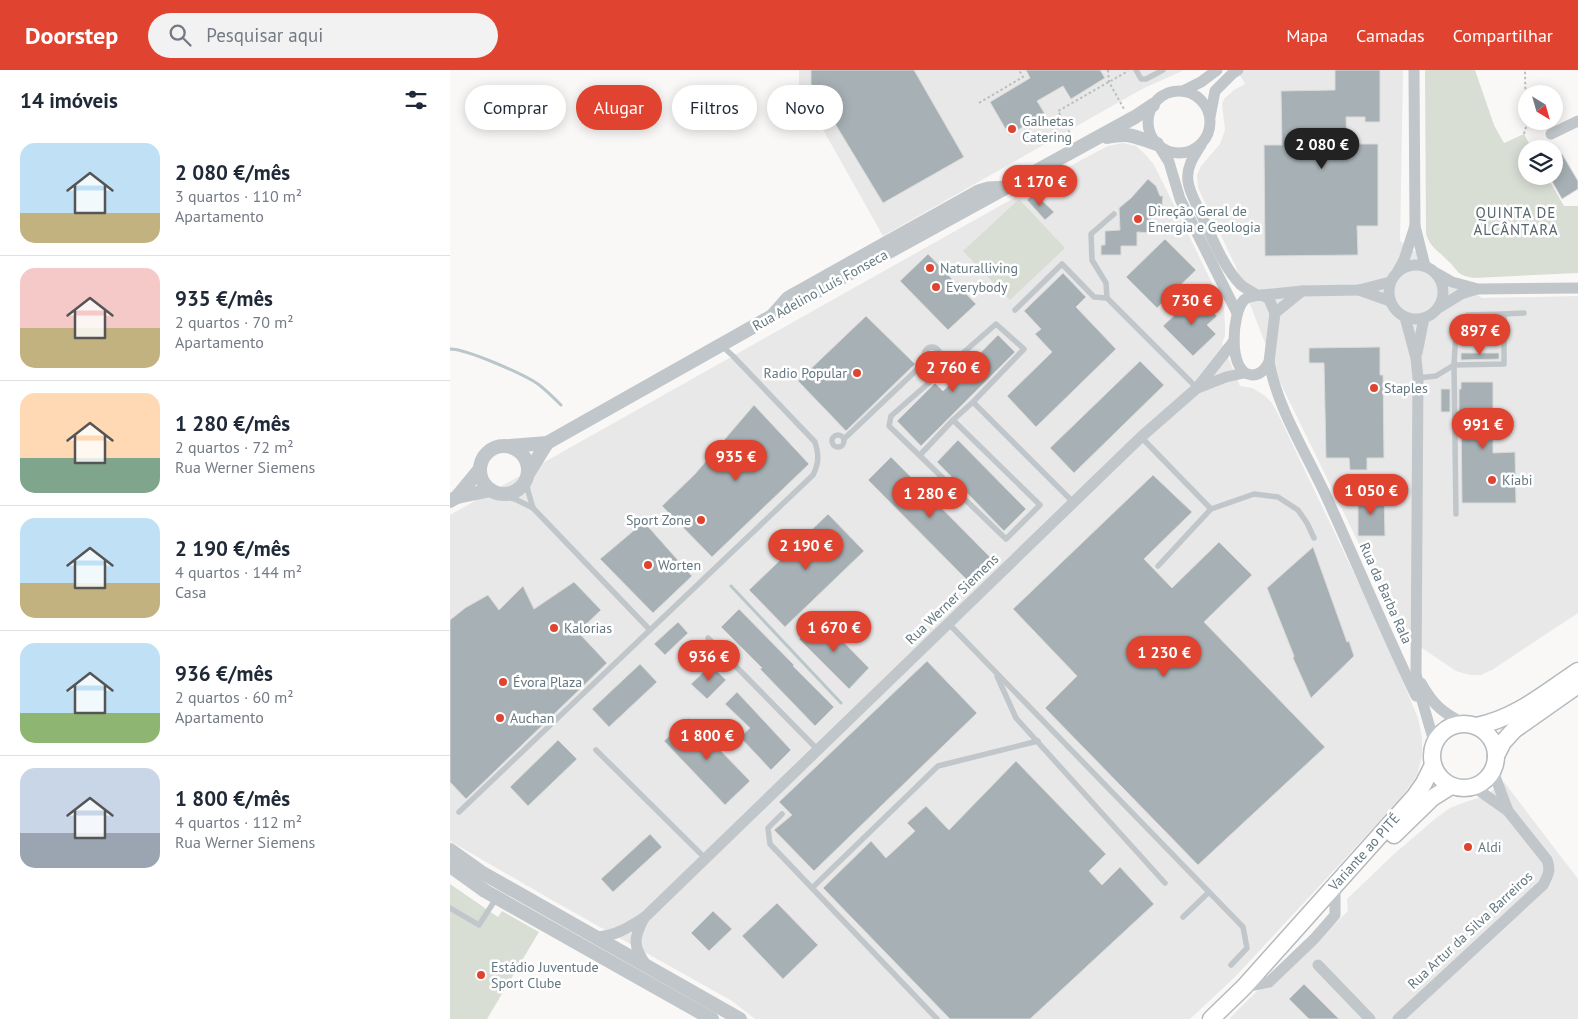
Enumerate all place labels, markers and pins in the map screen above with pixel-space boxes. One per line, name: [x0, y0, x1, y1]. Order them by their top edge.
place label: Galhetas Catering: [1022, 112, 1074, 146]
marker: Galhetas Catering: [1006, 123, 1018, 135]
pin: 2 080 €: [1276, 128, 1368, 170]
pin: 1 170 €: [994, 164, 1086, 207]
place label: Direção Geral de Energia e Geologia: [1148, 202, 1261, 236]
marker: Direção Geral de Energia e Geologia: [1132, 213, 1144, 225]
place label: Naturalliving: [940, 259, 1018, 277]
marker: Naturalliving: [924, 262, 936, 274]
place label: Everybody: [946, 278, 1008, 296]
marker: Everybody: [930, 281, 942, 293]
pin: 730 €: [1157, 284, 1227, 326]
pin: 897 €: [1445, 314, 1515, 356]
pin: 2 760 €: [907, 350, 999, 393]
place label: Radio Popular: [764, 364, 847, 382]
marker: Radio Popular: [851, 367, 863, 379]
place label: Staples: [1384, 379, 1428, 397]
marker: Staples: [1368, 382, 1380, 394]
pin: 991 €: [1448, 408, 1518, 450]
pin: 935 €: [701, 440, 771, 482]
place label: Kiabi: [1502, 471, 1533, 489]
pin: 1 050 €: [1325, 474, 1417, 516]
marker: Kiabi: [1486, 474, 1498, 486]
pin: 1 280 €: [884, 476, 976, 519]
place label: Sport Zone: [626, 511, 691, 529]
marker: Sport Zone: [695, 514, 707, 526]
pin: 2 190 €: [760, 528, 852, 571]
place label: Worten: [658, 556, 701, 574]
marker: Worten: [642, 559, 654, 571]
pin: 1 670 €: [788, 610, 880, 653]
place label: Kalorias: [564, 619, 612, 637]
marker: Kalorias: [548, 622, 560, 634]
pin: 1 230 €: [1118, 636, 1210, 678]
pin: 936 €: [674, 640, 744, 682]
place label: Évora Plaza: [513, 673, 582, 691]
marker: Évora Plaza: [497, 676, 509, 688]
place label: Auchan: [510, 709, 554, 727]
marker: Auchan: [494, 712, 506, 724]
pin: 1 800 €: [661, 718, 753, 761]
place label: Aldi: [1478, 838, 1502, 856]
marker: Aldi: [1462, 841, 1474, 853]
place label: Estádio Juventude Sport Clube: [491, 958, 599, 992]
marker: Estádio Juventude Sport Clube: [475, 969, 487, 981]

